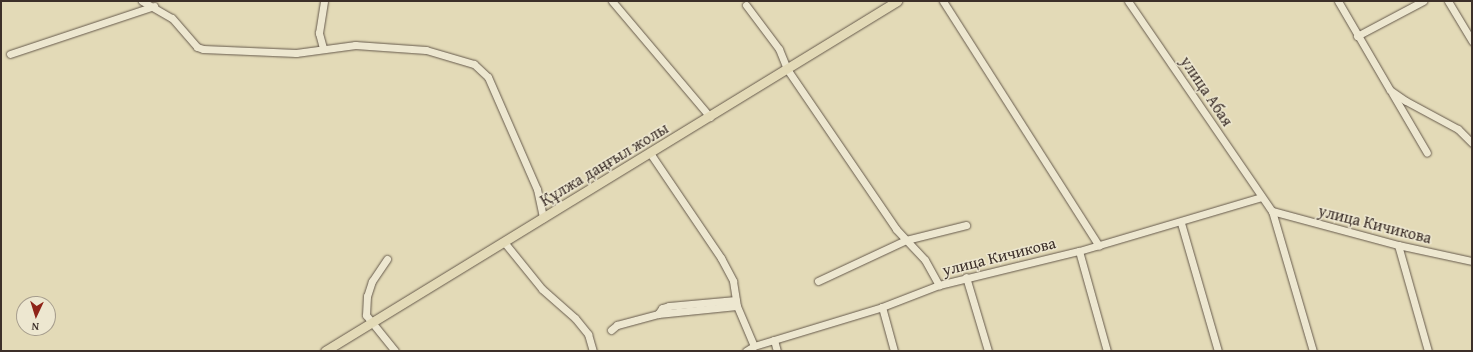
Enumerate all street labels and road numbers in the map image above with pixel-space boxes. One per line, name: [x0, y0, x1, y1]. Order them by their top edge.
street label: улица Абая: [1177, 52, 1237, 130]
street label: Құлжа даңғыл жолы: [536, 118, 672, 210]
street label: улица Кичикова: [1316, 201, 1434, 247]
street label: улица Кичикова: [940, 233, 1058, 279]

